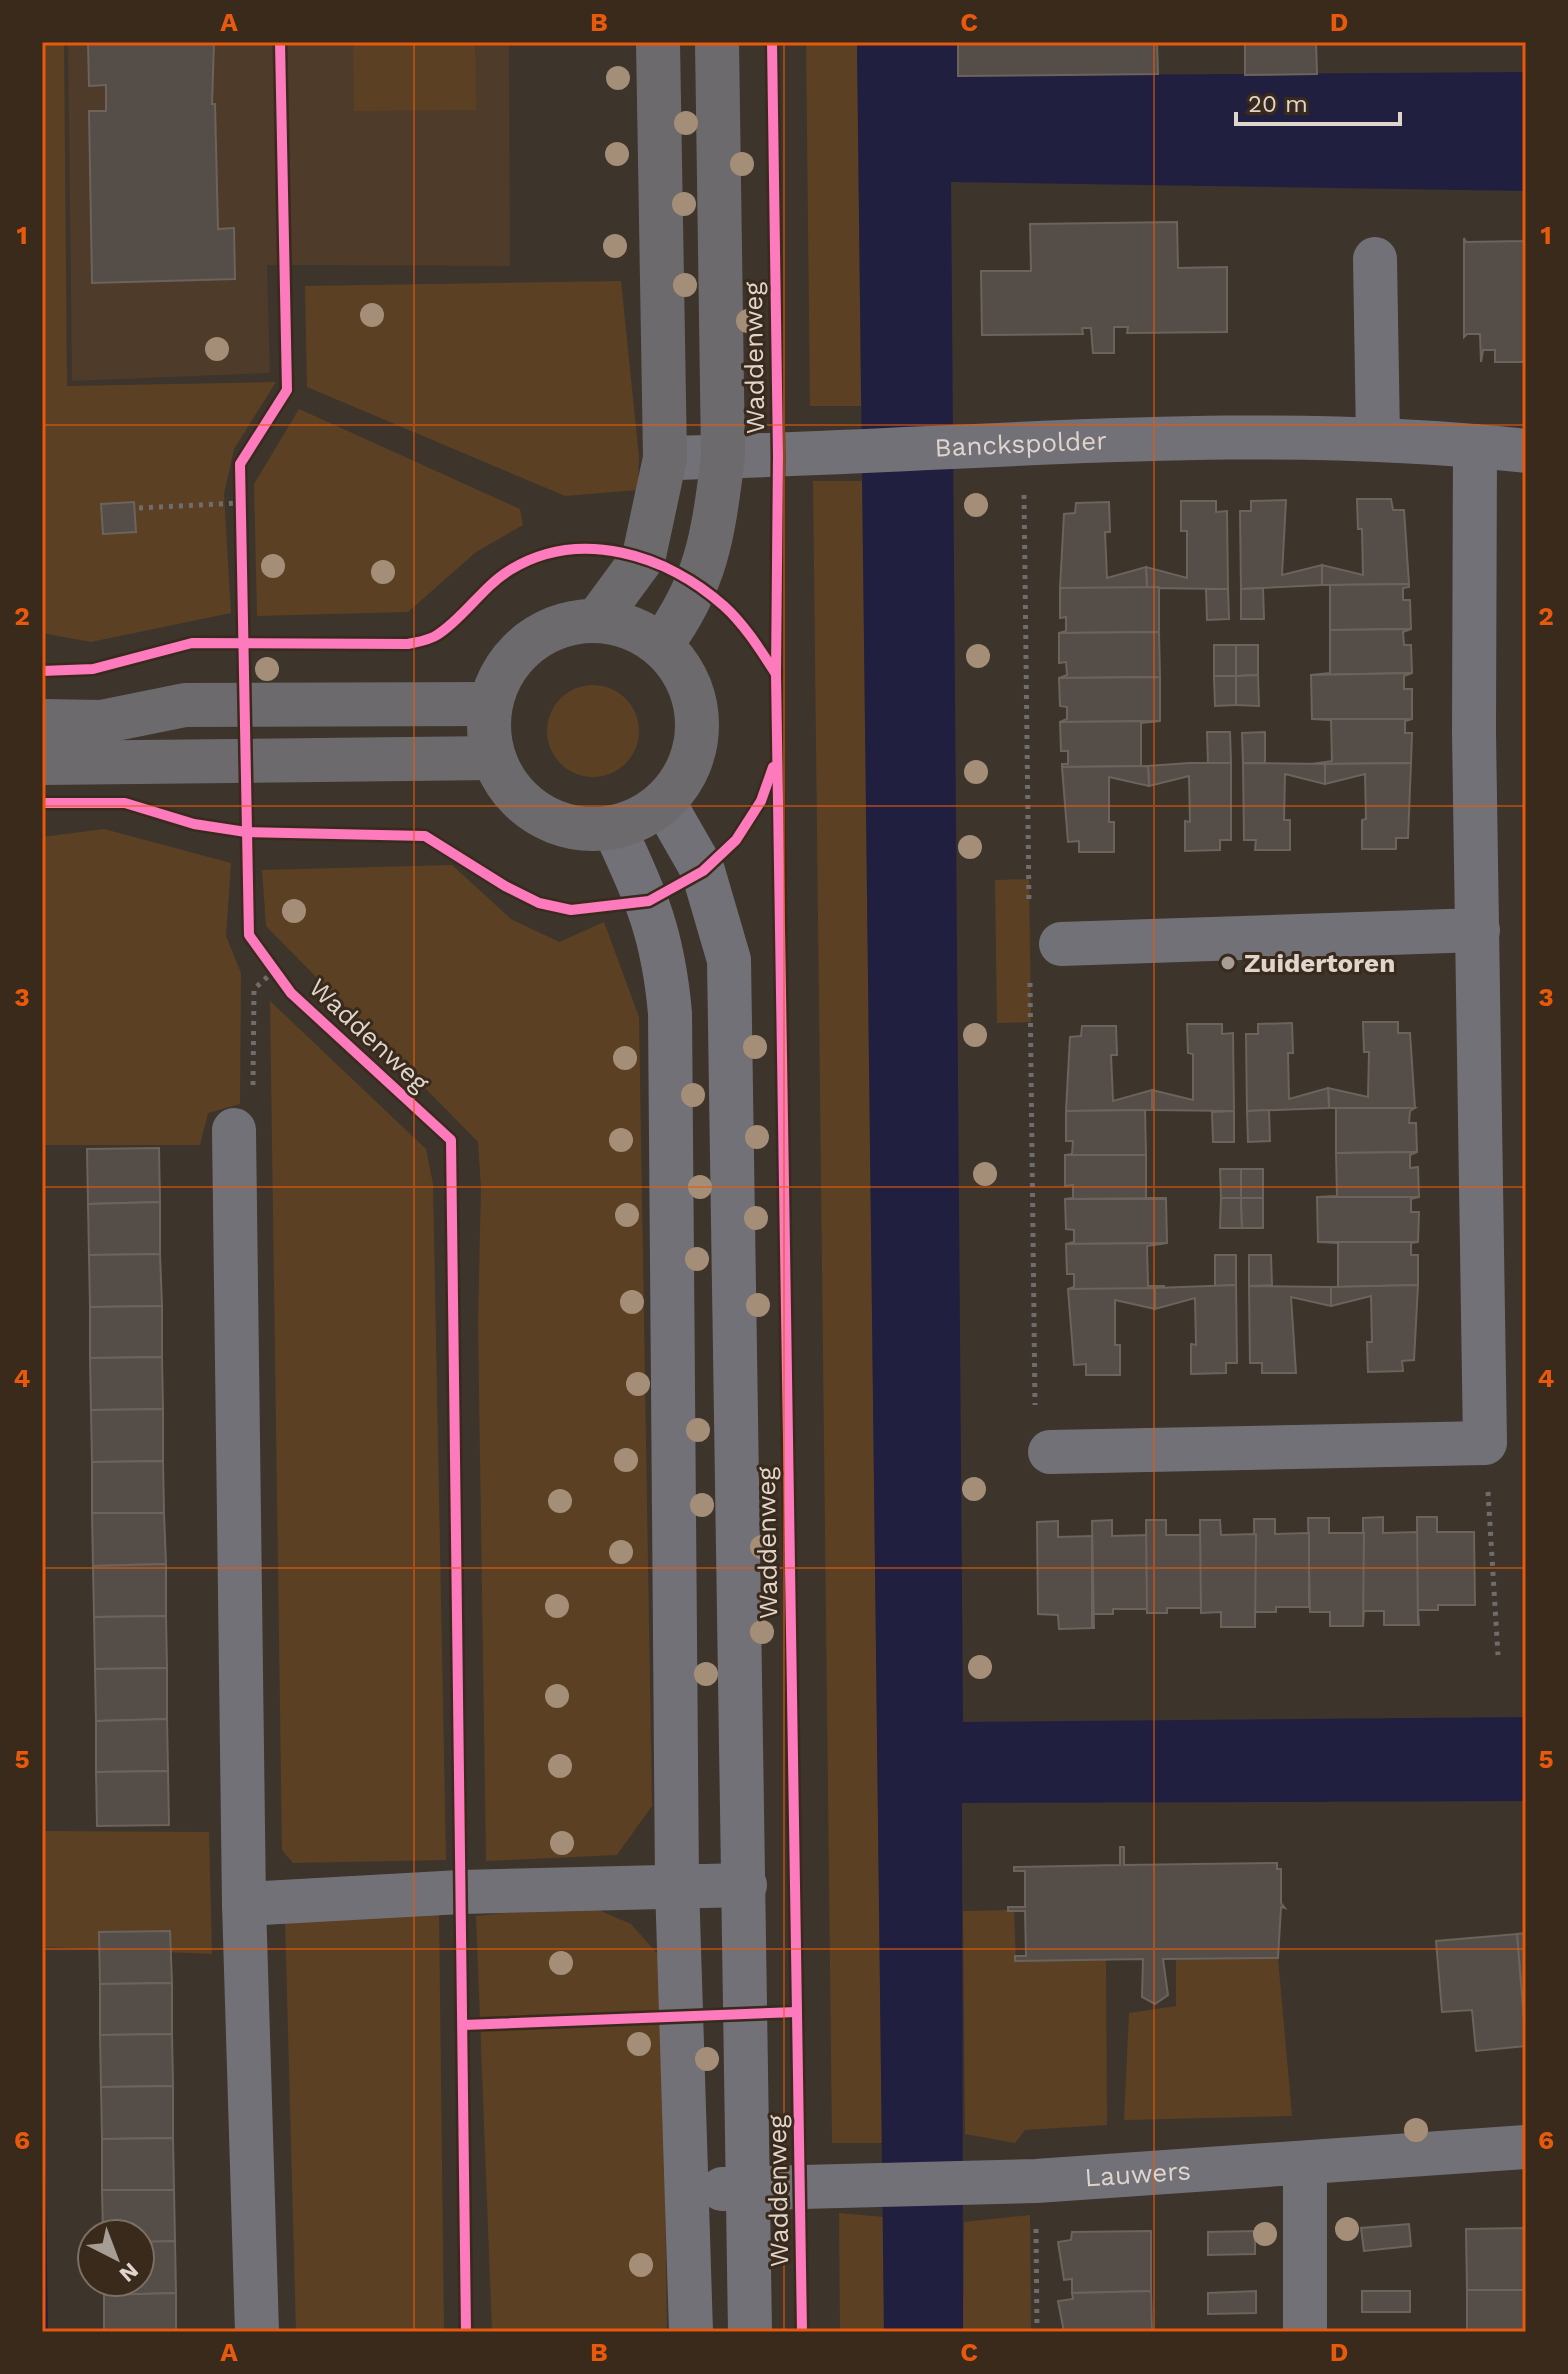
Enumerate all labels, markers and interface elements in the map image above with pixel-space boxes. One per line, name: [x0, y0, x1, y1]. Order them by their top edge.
text: A: [220, 7, 238, 37]
text: B: [590, 7, 608, 37]
text: C: [960, 7, 978, 37]
text: D: [1330, 7, 1348, 37]
scale bar: [1236, 76, 1400, 126]
text: 20 m: [1248, 90, 1308, 118]
text: 1: [16, 220, 28, 250]
text: 1: [1540, 220, 1552, 250]
street label: Waddenweg: [738, 281, 770, 434]
street label: Banckspolder: [934, 425, 1107, 463]
text: 2: [14, 601, 30, 631]
text: 2: [1538, 601, 1554, 631]
place label: Zuidertoren: [1244, 948, 1395, 978]
marker: Zuidertoren: [1219, 954, 1237, 972]
street label: Waddenweg: [303, 972, 435, 1098]
text: 3: [14, 982, 30, 1012]
text: 3: [1538, 982, 1554, 1012]
text: 4: [14, 1363, 31, 1393]
text: 4: [1538, 1363, 1555, 1393]
street label: Waddenweg: [751, 1466, 783, 1619]
text: 5: [14, 1744, 30, 1774]
text: 5: [1538, 1744, 1554, 1774]
street label: Waddenweg: [762, 2114, 794, 2267]
text: 6: [14, 2125, 30, 2155]
text: 6: [1538, 2125, 1554, 2155]
street label: Lauwers: [1084, 2155, 1192, 2193]
north arrow: [76, 2218, 156, 2298]
text: N: [115, 2258, 143, 2287]
text: A: [220, 2337, 238, 2367]
text: B: [590, 2337, 608, 2367]
text: C: [960, 2337, 978, 2367]
text: D: [1330, 2337, 1348, 2367]

